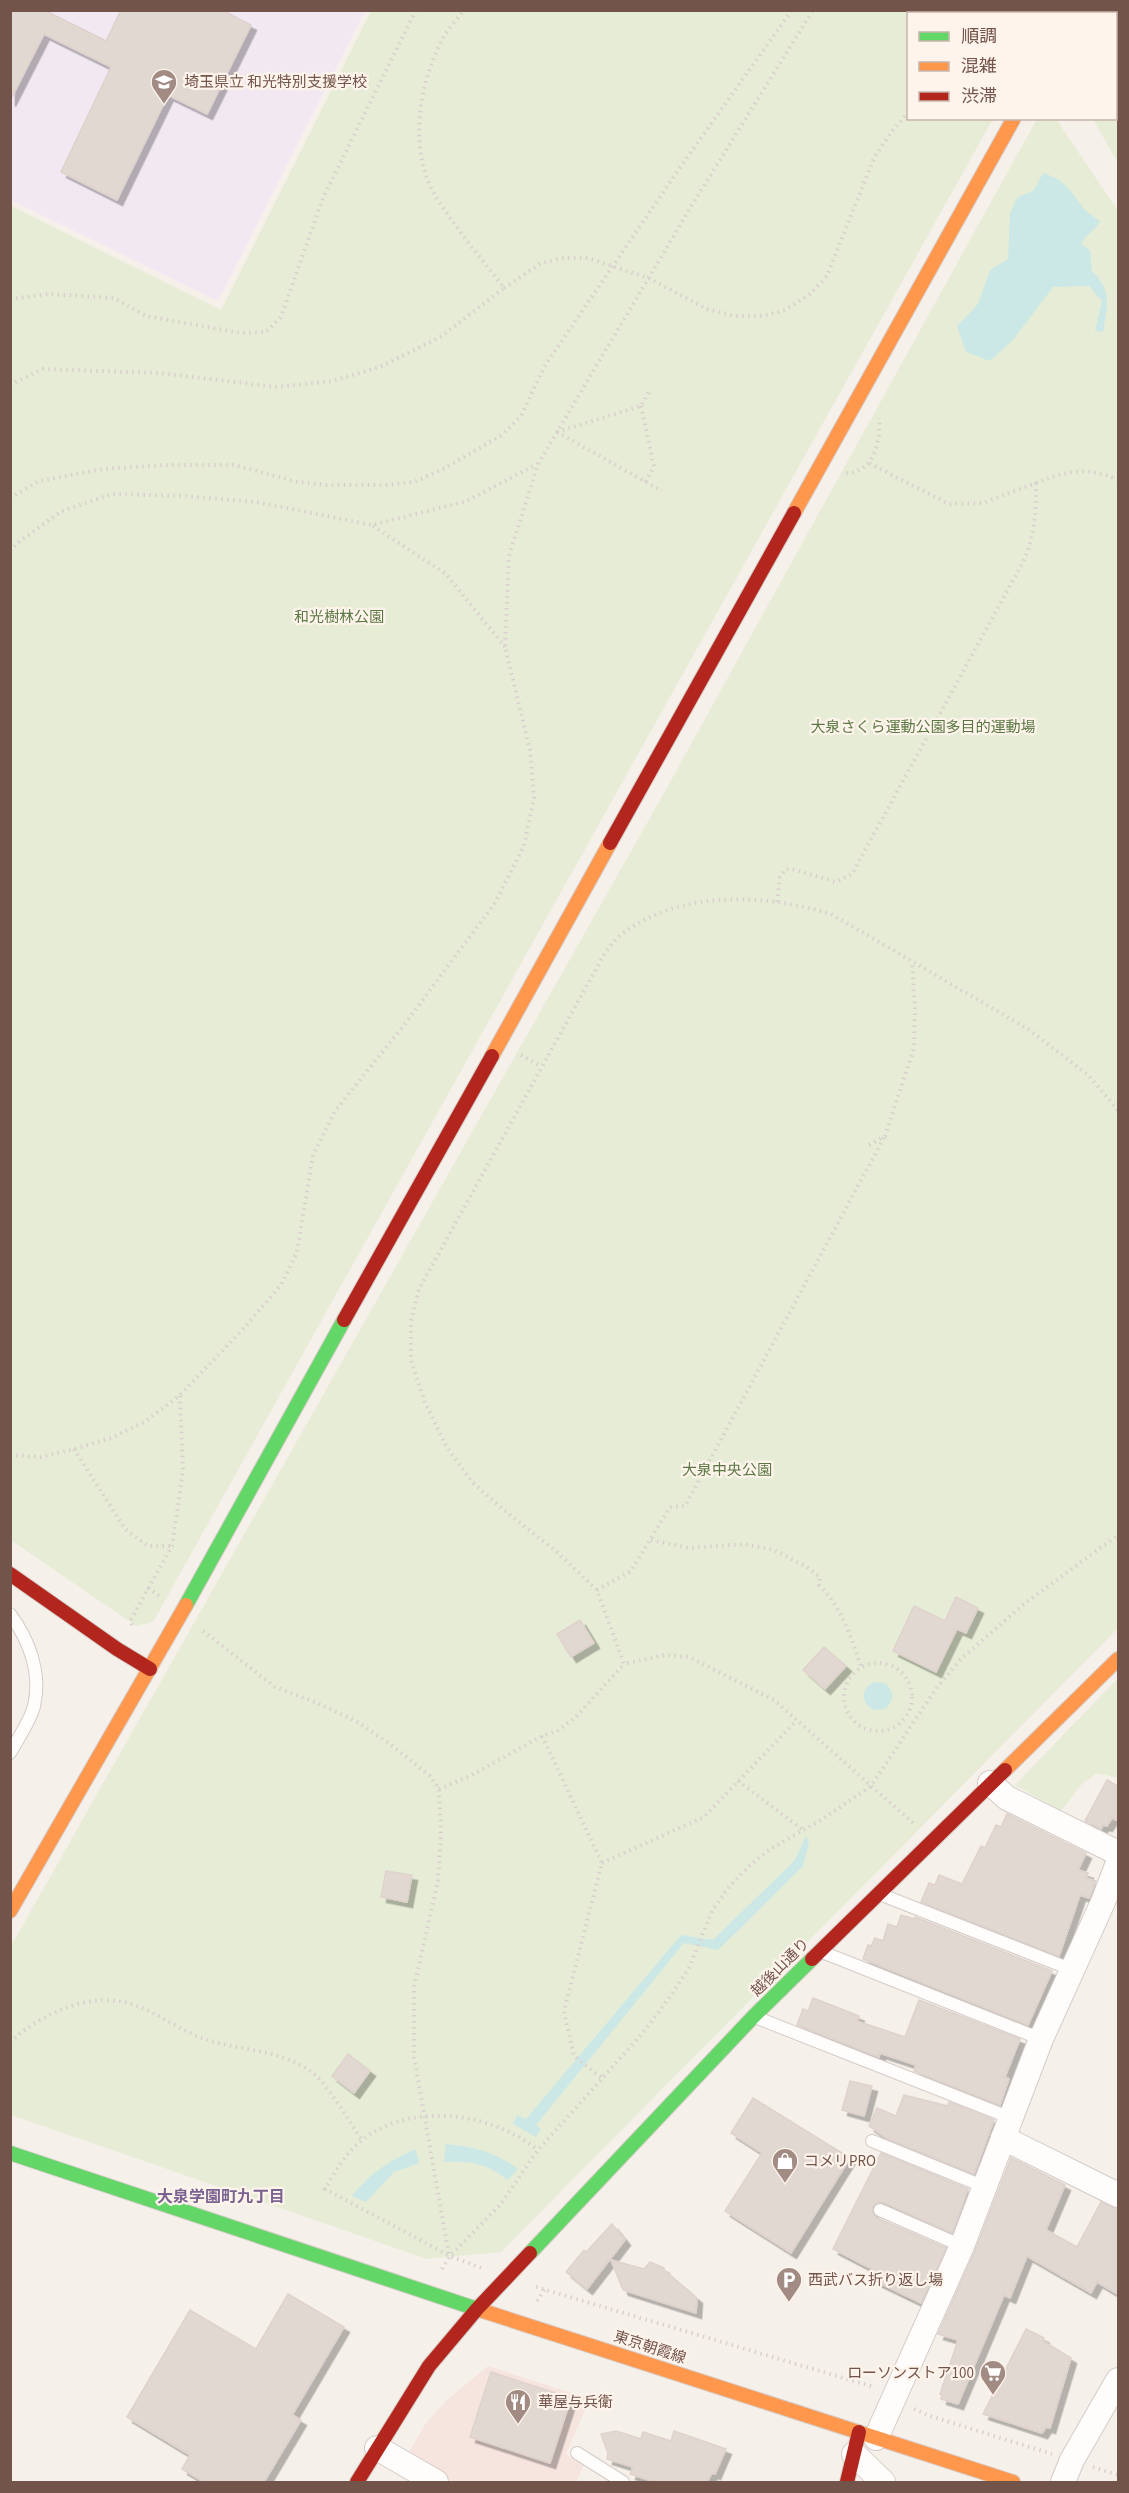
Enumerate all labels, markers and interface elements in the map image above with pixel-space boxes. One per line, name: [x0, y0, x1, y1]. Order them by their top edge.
legend: [907, 12, 1117, 120]
text: 順調: [961, 24, 997, 49]
text: 混雑: [961, 54, 997, 79]
school or university icon: 埼玉県立 和光特別支援学校: [149, 67, 179, 105]
place label: 埼玉県立 和光特別支援学校: [184, 72, 367, 93]
text: 渋滞: [961, 84, 997, 109]
park label: 和光樹林公園: [294, 607, 384, 628]
park label: 大泉さくら運動公園多目的運動場: [810, 717, 1036, 738]
park label: 大泉中央公園: [682, 1460, 772, 1481]
street label: 越後山通り: [746, 1933, 814, 2002]
shop icon: コメリPRO: [770, 2146, 800, 2184]
place label: コメリPRO: [804, 2151, 876, 2172]
district label: 大泉学園町九丁目: [157, 2186, 285, 2208]
parking icon: 西武バス折り返し場: [774, 2265, 804, 2303]
place label: 西武バス折り返し場: [808, 2270, 943, 2291]
street label: 東京朝霞線: [611, 2326, 689, 2369]
supermarket icon: ローソンストア100: [978, 2358, 1008, 2396]
place label: ローソンストア100: [847, 2363, 974, 2384]
restaurant icon: 華屋与兵衛: [503, 2387, 533, 2425]
place label: 華屋与兵衛: [538, 2392, 613, 2413]

